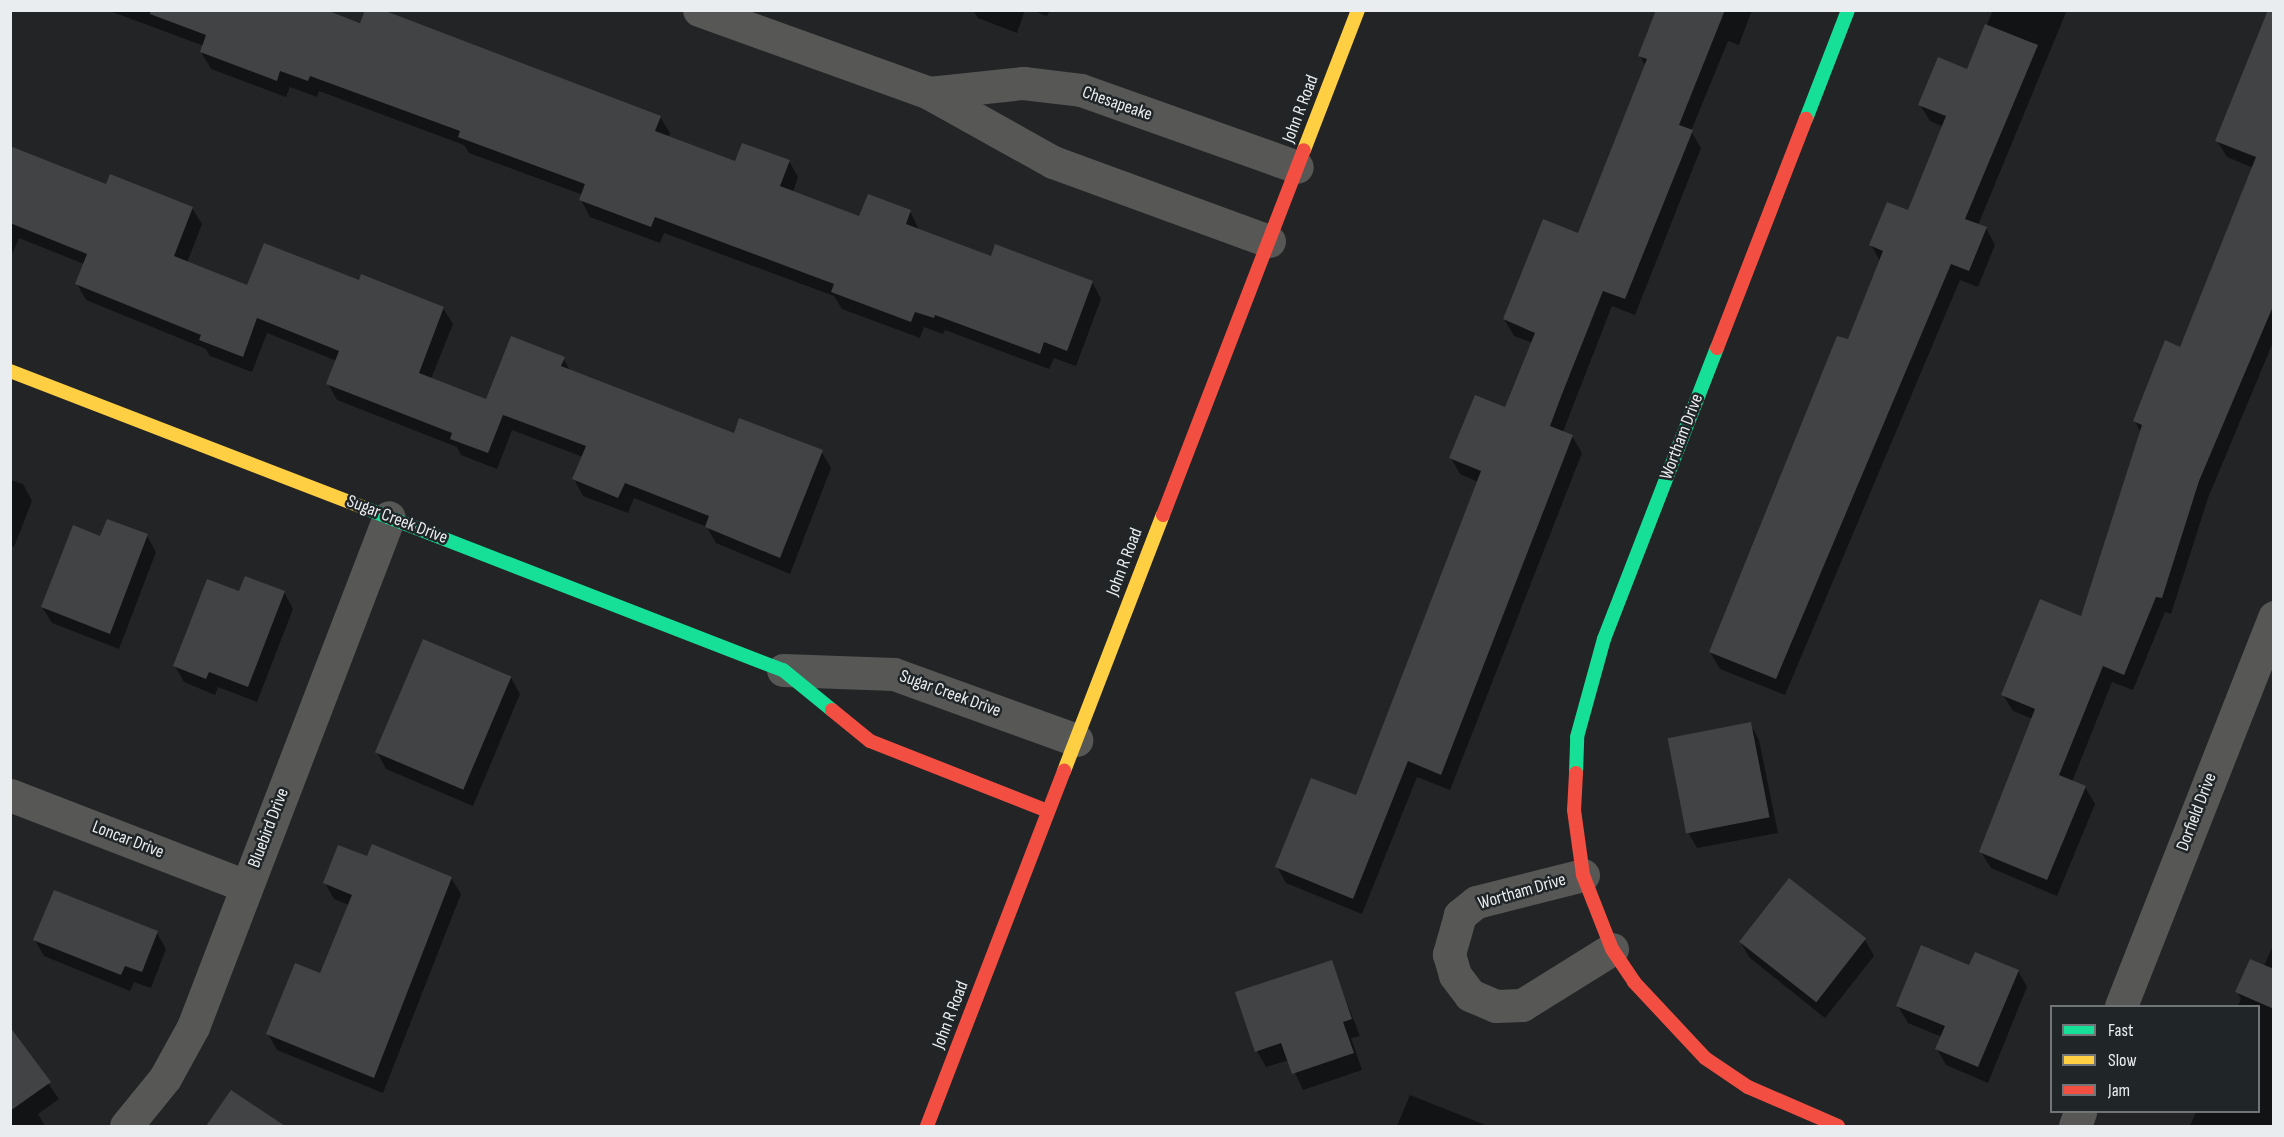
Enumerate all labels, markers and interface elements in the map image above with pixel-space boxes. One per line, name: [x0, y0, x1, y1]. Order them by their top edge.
street label: John R Road: [1278, 72, 1324, 146]
street label: Chesapeake: [1079, 82, 1155, 126]
street label: Wortham Drive: [1656, 391, 1708, 483]
street label: Sugar Creek Drive: [344, 491, 450, 549]
street label: John R Road: [1102, 525, 1148, 599]
street label: Sugar Creek Drive: [896, 666, 1004, 722]
street label: Dorfield Drive: [2172, 770, 2222, 854]
street label: Bluebird Drive: [244, 785, 294, 871]
street label: Loncar Drive: [89, 816, 167, 864]
street label: Wortham Drive: [1476, 869, 1568, 915]
street label: John R Road: [928, 978, 974, 1052]
legend: [2050, 1005, 2260, 1113]
text: Fast: [2108, 1020, 2133, 1041]
text: Slow: [2108, 1050, 2137, 1071]
text: Jam: [2108, 1080, 2130, 1101]

